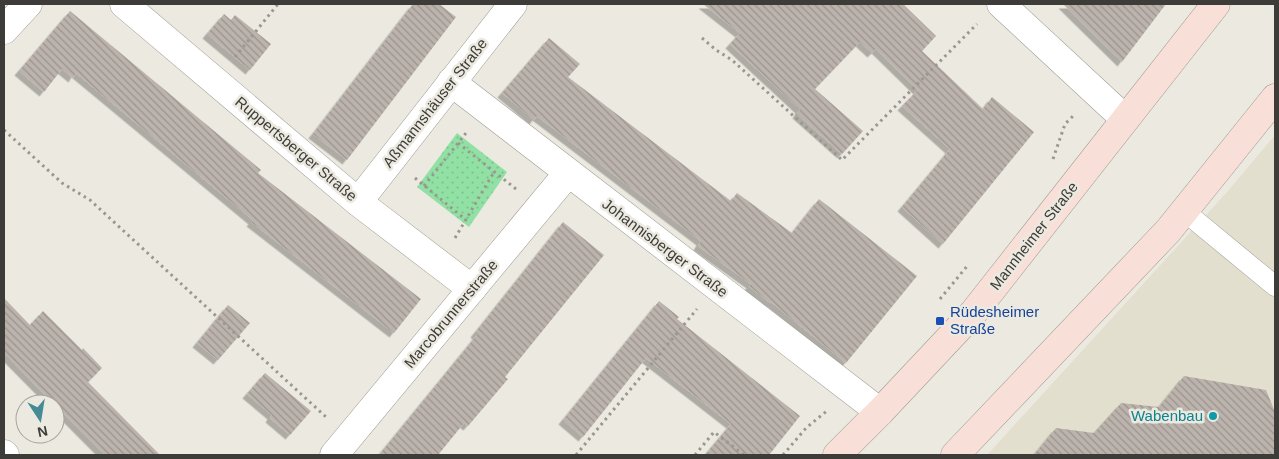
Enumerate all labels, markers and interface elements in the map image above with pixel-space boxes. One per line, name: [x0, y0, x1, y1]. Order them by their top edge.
street label: Aßmannshäuser Straße: [379, 35, 490, 171]
street label: Ruppertsberger Straße: [232, 93, 361, 204]
street label: Mannheimer Straße: [986, 178, 1081, 293]
street label: Johannisberger Straße: [599, 195, 731, 300]
street label: Marcobrunnerstraße: [400, 256, 501, 371]
place label: Rüdesheimer Straße: [950, 303, 1039, 337]
marker: Rüdesheimer Straße: [934, 315, 946, 327]
north arrow: [15, 394, 65, 444]
place label: Wabenbau: [1131, 407, 1203, 424]
marker: Wabenbau: [1207, 410, 1219, 422]
text: N: [36, 423, 49, 441]

